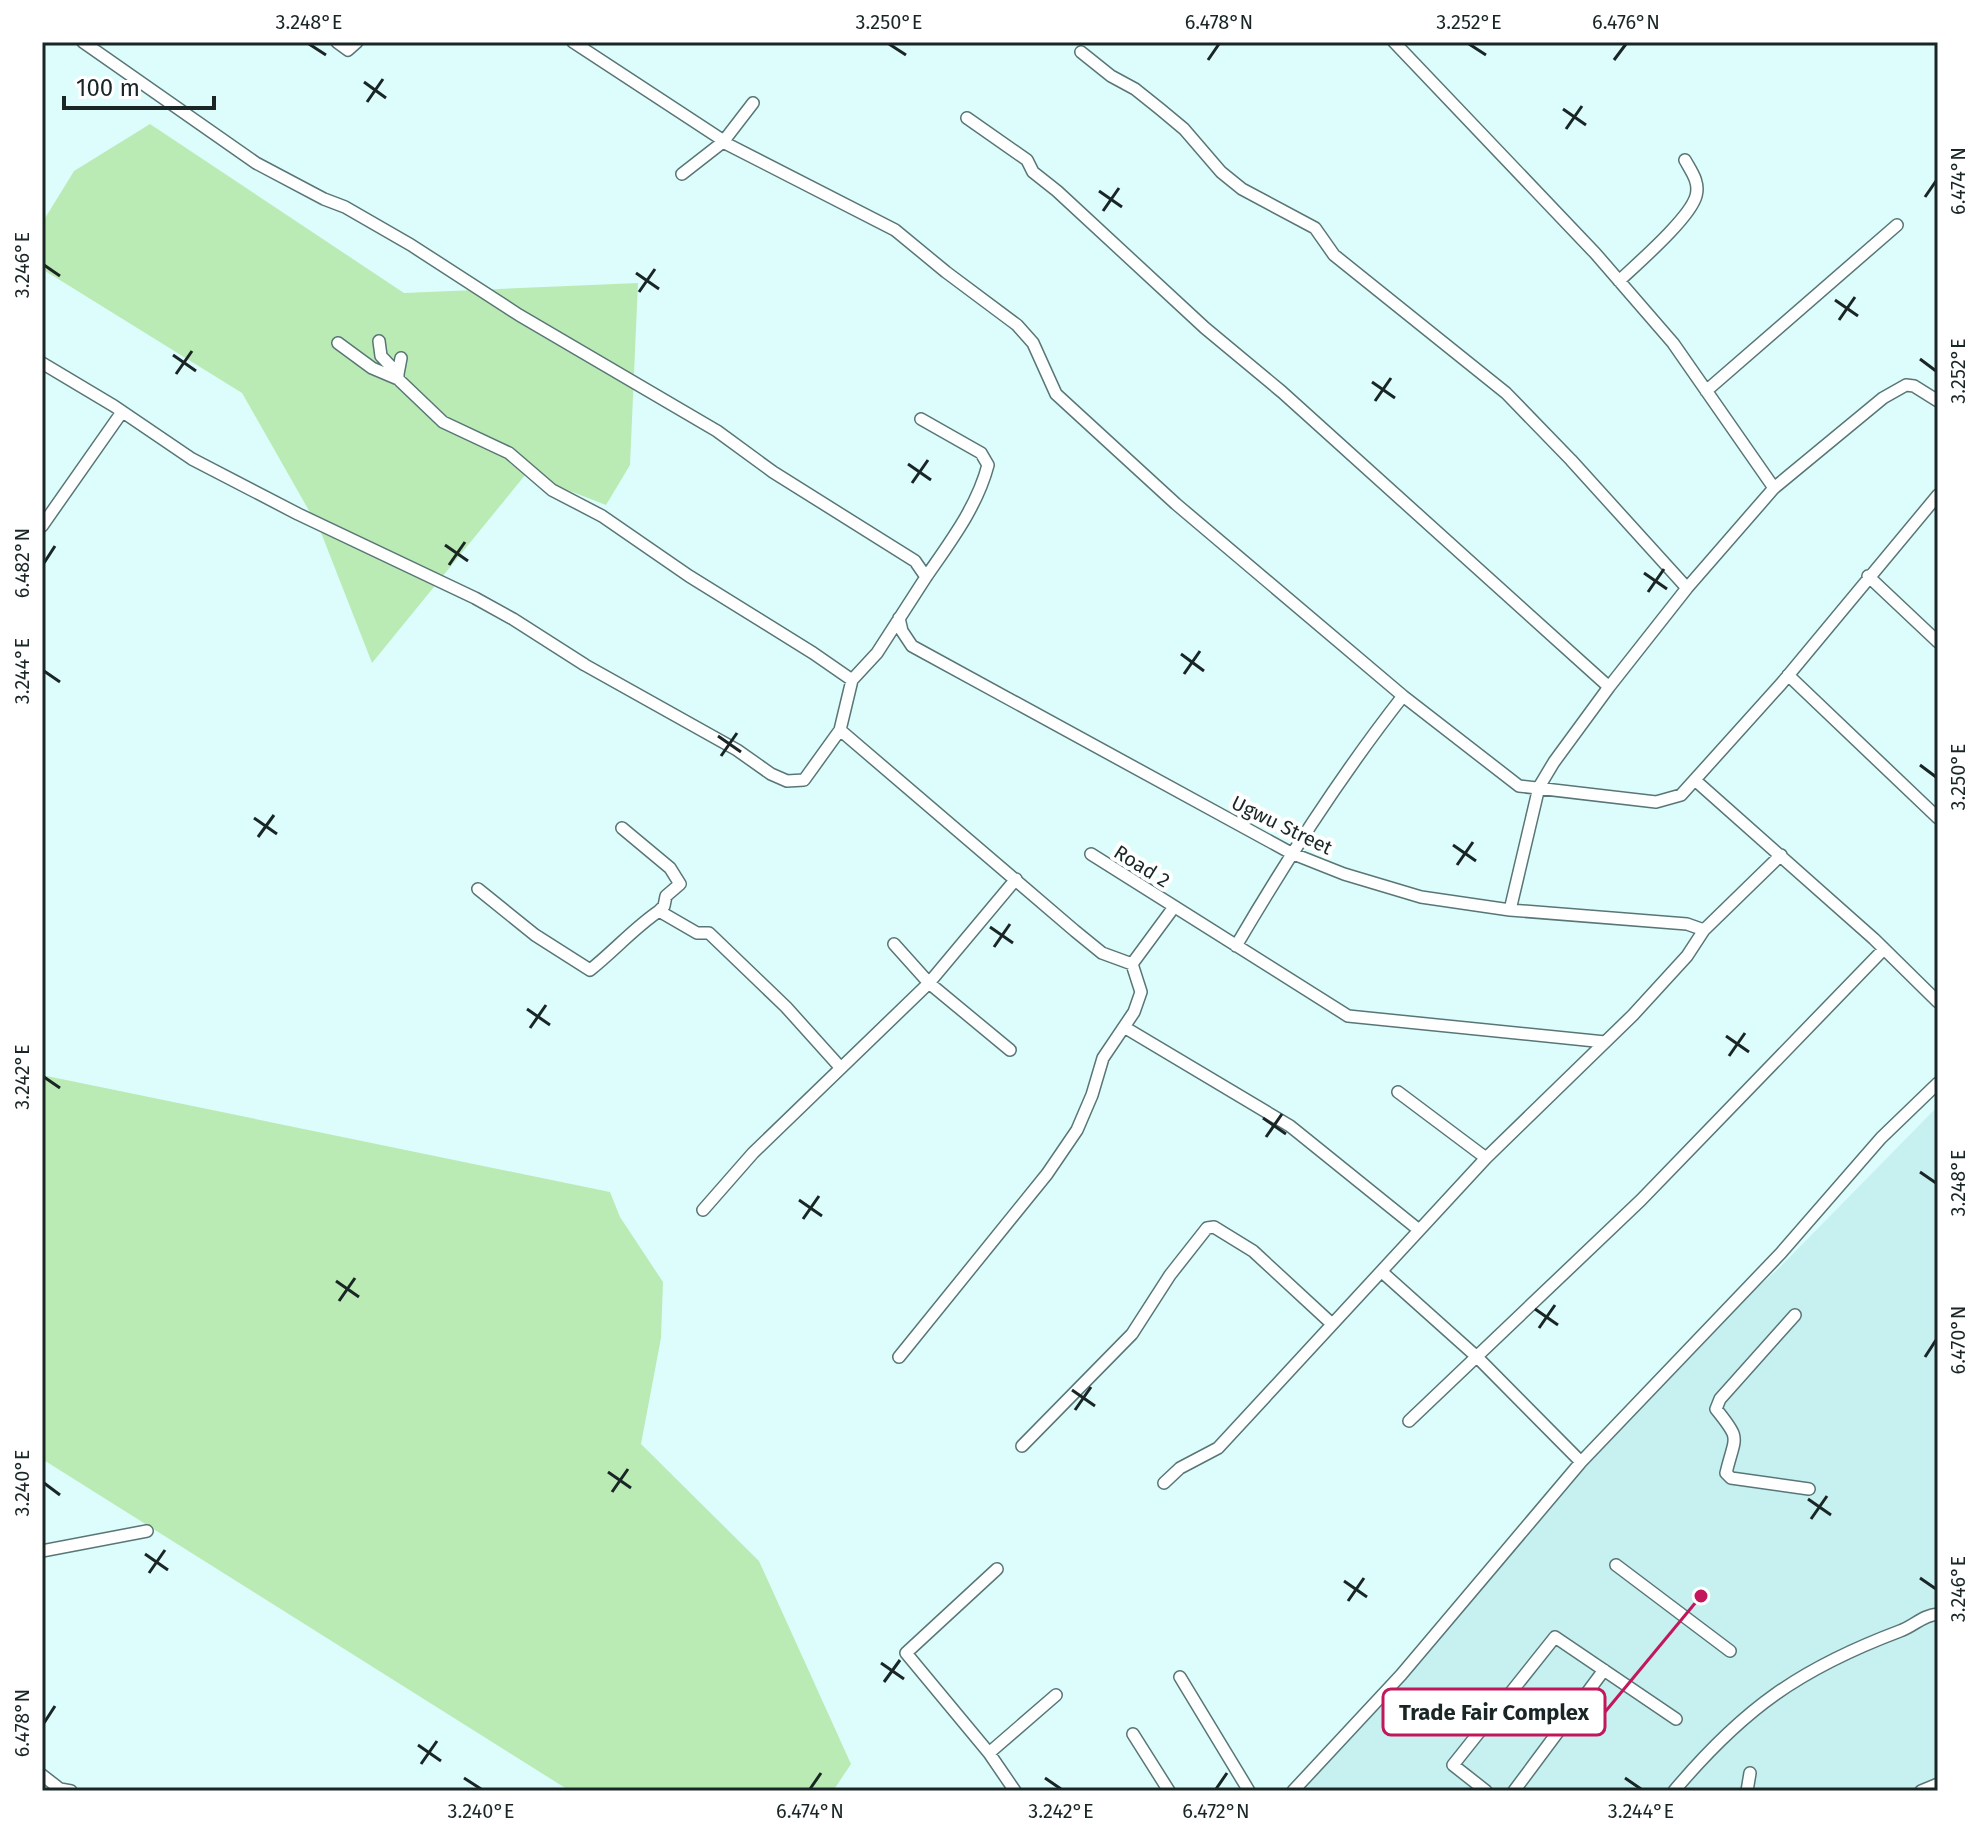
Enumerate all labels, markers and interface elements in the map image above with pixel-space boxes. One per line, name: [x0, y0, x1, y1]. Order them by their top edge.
text: 3.248°E: [276, 10, 342, 34]
text: 3.250°E: [855, 10, 923, 34]
text: 6.478°N: [1185, 10, 1253, 34]
text: 3.252°E: [1436, 10, 1502, 34]
text: 6.476°N: [1592, 10, 1660, 34]
scale bar: [64, 60, 214, 110]
text: 100 m: [76, 74, 140, 102]
text: 6.474°N: [1946, 147, 1970, 215]
text: 3.246°E: [10, 232, 34, 298]
text: 3.252°E: [1946, 338, 1970, 404]
text: 6.482°N: [10, 528, 34, 598]
text: 3.244°E: [10, 638, 34, 704]
text: 3.250°E: [1946, 743, 1970, 811]
street label: Ugwu Street: [1228, 790, 1337, 860]
street label: Road 2: [1110, 840, 1174, 892]
text: 3.242°E: [10, 1044, 34, 1110]
text: 3.248°E: [1946, 1150, 1970, 1216]
text: 6.470°N: [1946, 1306, 1970, 1374]
text: 3.240°E: [10, 1449, 34, 1517]
text: 3.246°E: [1946, 1556, 1970, 1622]
text: 6.478°N: [10, 1689, 34, 1757]
callout: Trade Fair Complex: [1383, 1689, 1605, 1735]
text: Trade Fair Complex: [1399, 1699, 1590, 1726]
text: 3.240°E: [447, 1799, 515, 1823]
text: 6.474°N: [776, 1799, 844, 1823]
text: 3.242°E: [1028, 1799, 1094, 1823]
text: 6.472°N: [1182, 1799, 1250, 1823]
text: 3.244°E: [1608, 1799, 1674, 1823]

